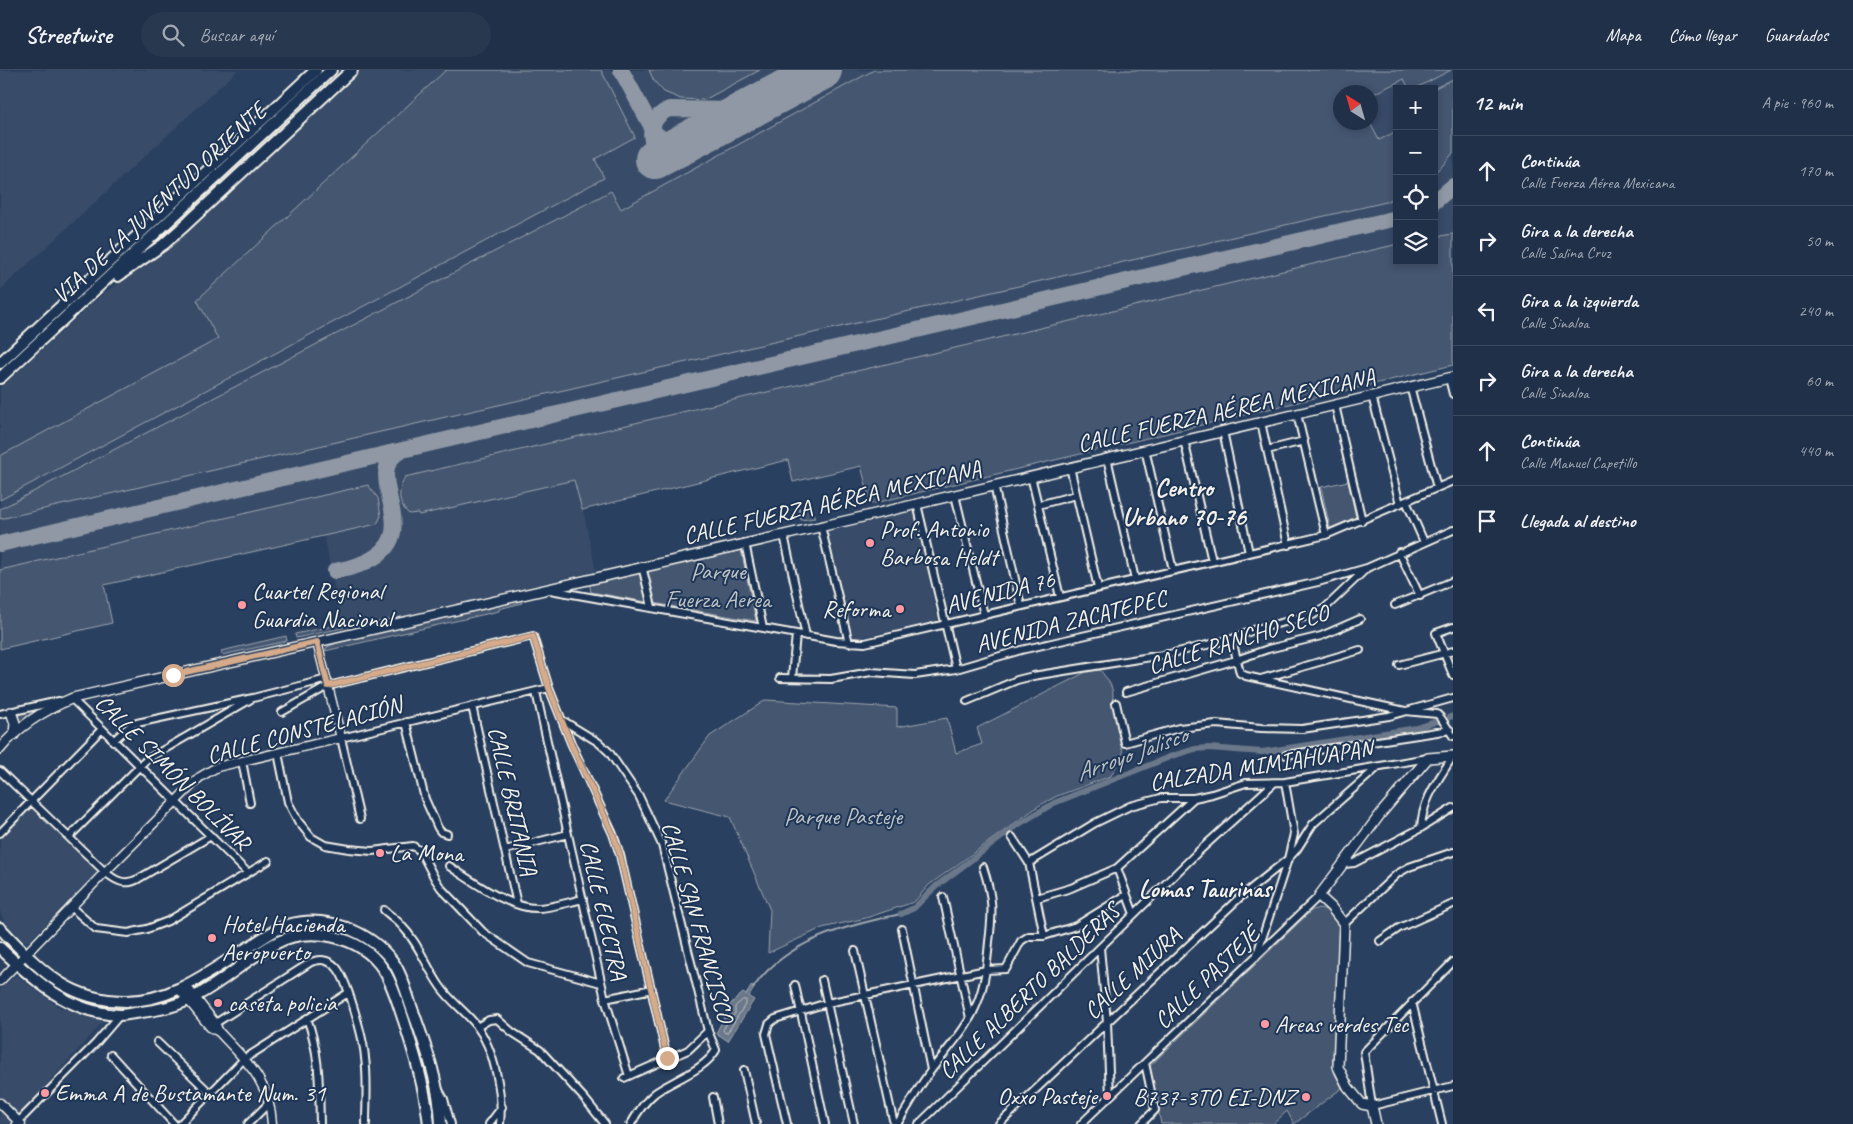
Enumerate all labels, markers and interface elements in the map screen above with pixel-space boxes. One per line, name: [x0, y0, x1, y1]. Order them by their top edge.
search box: [141, 12, 491, 57]
text: Streetwise: [25, 20, 111, 50]
icon: search: [159, 21, 187, 49]
text: Buscar aquí: [199, 23, 274, 47]
text: Mapa: [1606, 24, 1641, 46]
text: Cómo llegar: [1669, 24, 1737, 46]
text: Guardados: [1765, 24, 1828, 46]
north arrow: [1333, 85, 1378, 130]
map controls: [1393, 85, 1438, 265]
button: +: [1393, 85, 1438, 130]
text: 12 min: [1473, 90, 1523, 116]
text: A pie · 960 m: [1762, 93, 1833, 113]
street label: VIA DE LA JUVENTUD ORIENTE: [46, 94, 274, 310]
button: −: [1393, 130, 1438, 175]
text: Continúa: [1520, 149, 1579, 173]
icon: ahead: [1473, 157, 1501, 185]
text: 170 m: [1799, 161, 1833, 181]
text: Calle Fuerza Aérea Mexicana: [1520, 173, 1674, 193]
button: locate: [1393, 175, 1438, 220]
text: Gira a la derecha: [1520, 219, 1633, 243]
button: layers: [1393, 220, 1438, 265]
icon: right: [1473, 227, 1501, 255]
text: 50 m: [1806, 231, 1833, 251]
text: Calle Salina Cruz: [1520, 243, 1611, 263]
text: Gira a la izquierda: [1520, 289, 1638, 313]
icon: left: [1473, 297, 1501, 325]
text: 240 m: [1799, 301, 1833, 321]
text: Calle Sinaloa: [1520, 313, 1589, 333]
text: Gira a la derecha: [1520, 359, 1633, 383]
street label: CALLE FUERZA AÉREA MEXICANA: [1074, 361, 1379, 459]
icon: right: [1473, 367, 1501, 395]
text: 60 m: [1806, 371, 1833, 391]
text: Calle Sinaloa: [1520, 383, 1589, 403]
text: Continúa: [1520, 429, 1579, 453]
icon: ahead: [1473, 437, 1501, 465]
text: 440 m: [1799, 441, 1833, 461]
street label: CALLE FUERZA AÉREA MEXICANA: [680, 453, 985, 551]
text: Calle Manuel Capetillo: [1520, 453, 1637, 473]
district label: Centro Urbano 70-76: [1122, 472, 1248, 533]
icon: arrive: [1473, 507, 1501, 535]
text: Llegada al destino: [1520, 509, 1636, 533]
place label: Prof. Antonio Barbosa Heldt: [880, 514, 1000, 572]
marker: Prof. Antonio Barbosa Heldt: [864, 537, 876, 549]
park label: Parque Fuerza Aerea: [665, 556, 773, 614]
street label: AVENIDA 76: [942, 564, 1059, 620]
place label: Cuartel Regional Guardia Nacional: [252, 576, 395, 634]
street label: AVENIDA ZACATEPEC: [973, 582, 1173, 659]
place label: Reforma: [822, 594, 892, 624]
street label: CALLE RANCHO SECO: [1144, 596, 1335, 681]
marker: Cuartel Regional Guardia Nacional: [236, 599, 248, 611]
marker: Reforma: [894, 603, 906, 615]
route start: [162, 664, 185, 687]
street label: CALLE SIMÓN BOLÍVAR: [89, 688, 259, 858]
street label: CALLE CONSTELACIÓN: [203, 689, 408, 770]
water label: Arroyo Jalisco: [1071, 718, 1195, 789]
street label: CALLE BRITANIA: [481, 724, 545, 879]
street label: CALZADA MIMIAHUAPAN: [1147, 732, 1378, 797]
park label: Parque Pasteje: [784, 801, 904, 831]
street label: CALLE SAN FRANCISCO: [655, 818, 742, 1029]
street label: CALLE ELECTRA: [573, 837, 635, 983]
place label: La Mona: [390, 838, 465, 868]
marker: La Mona: [374, 847, 386, 859]
district label: Lomas Taurinas: [1139, 873, 1273, 905]
street label: CALLE ALBERTO BALDERAS: [932, 894, 1129, 1086]
place label: Hotel Hacienda Aeropuerto: [222, 909, 346, 967]
street label: CALLE PASTEJÉ: [1148, 917, 1268, 1035]
street label: CALLE MIURA: [1077, 920, 1187, 1026]
marker: Hotel Hacienda Aeropuerto: [206, 932, 218, 944]
place label: caseta policia: [228, 988, 338, 1018]
marker: caseta policia: [212, 997, 224, 1009]
place label: Areas verdes Tec: [1275, 1009, 1410, 1039]
marker: Areas verdes Tec: [1259, 1018, 1271, 1030]
route end: [656, 1047, 679, 1070]
place label: Emma A de Bustamante Num. 31: [55, 1078, 326, 1108]
place label: Oxxo Pasteje: [997, 1081, 1099, 1111]
place label: B737-3TO EI-DNZ: [1133, 1082, 1299, 1112]
marker: Emma A de Bustamante Num. 31: [39, 1087, 51, 1099]
marker: Oxxo Pasteje: [1101, 1090, 1113, 1102]
marker: B737-3TO EI-DNZ: [1300, 1091, 1312, 1103]

